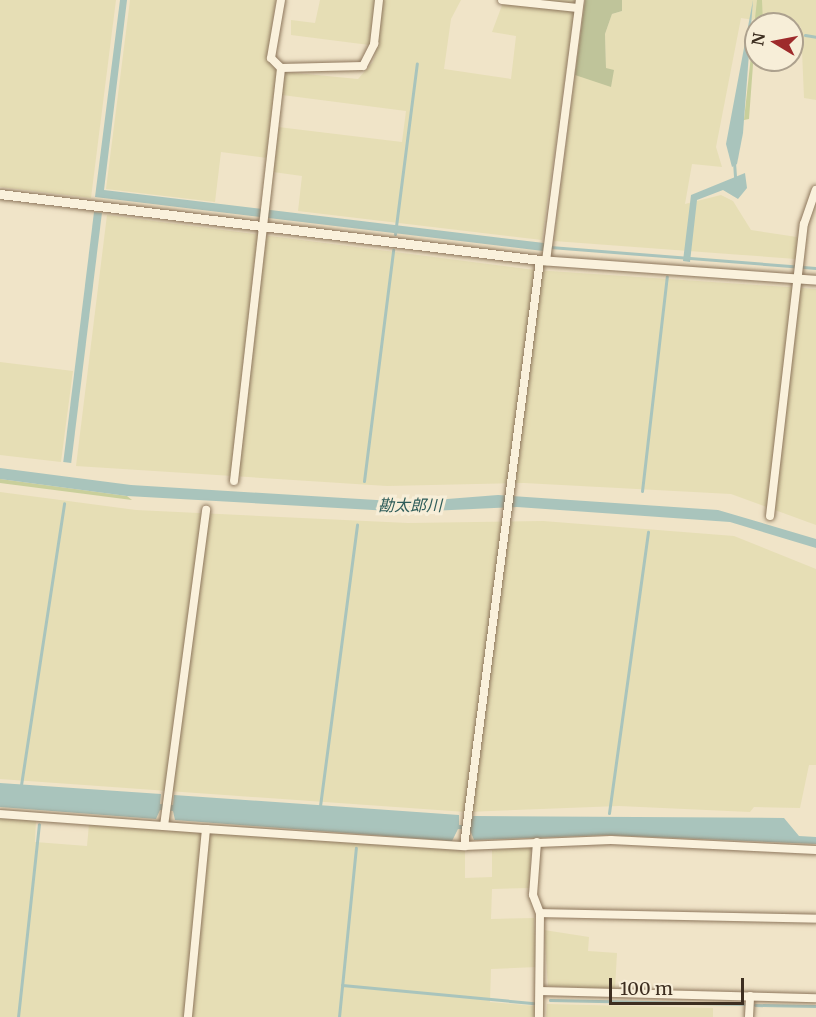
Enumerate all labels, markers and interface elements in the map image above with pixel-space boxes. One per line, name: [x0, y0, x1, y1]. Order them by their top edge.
north arrow: [744, 12, 804, 72]
text: N: [747, 31, 769, 47]
water label: 勘太郎川: [378, 495, 442, 515]
scale bar: [612, 966, 747, 1004]
text: 100 m: [620, 977, 673, 1000]

